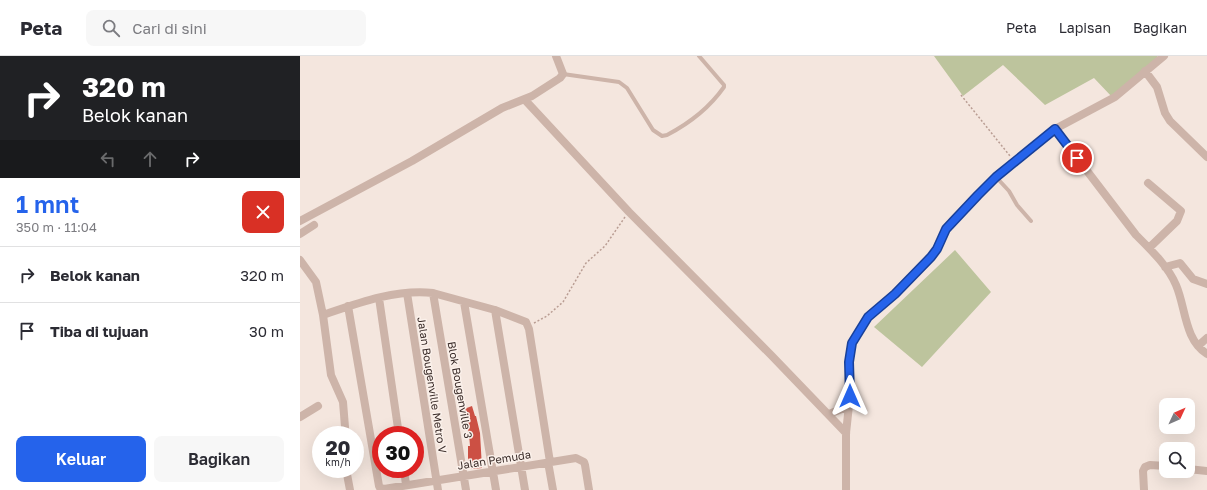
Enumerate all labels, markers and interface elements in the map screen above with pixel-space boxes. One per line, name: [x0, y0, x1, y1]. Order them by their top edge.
search box: [86, 10, 366, 46]
text: Peta: [20, 16, 62, 39]
icon: search: [100, 17, 122, 39]
text: Cari di sini: [132, 19, 207, 37]
text: Peta: [1006, 19, 1037, 36]
text: Lapisan: [1059, 19, 1111, 36]
text: Bagikan: [1133, 19, 1187, 36]
text: 320 m: [82, 70, 166, 103]
icon: right: [16, 72, 68, 124]
text: Belok kanan: [82, 104, 188, 126]
pin: [1060, 141, 1094, 175]
icon: arrive: [1066, 147, 1088, 169]
icon: left: [97, 148, 119, 170]
icon: ahead: [139, 148, 161, 170]
icon: right: [181, 148, 203, 170]
text: 1 mnt: [16, 189, 79, 218]
button: close: [242, 191, 284, 233]
text: 350 m · 11:04: [16, 219, 97, 235]
icon: right: [16, 264, 38, 286]
text: Belok kanan: [50, 266, 140, 284]
text: 320 m: [240, 266, 284, 284]
street label: Jalan Bougenville Metro V: [415, 316, 450, 455]
icon: arrive: [16, 320, 38, 342]
text: Tiba di tujuan: [50, 322, 148, 340]
text: 30 m: [249, 322, 284, 340]
street label: Blok Bougenville 3: [446, 340, 475, 439]
position arrow: [829, 375, 871, 417]
north arrow: [1159, 398, 1195, 434]
map controls: [1159, 398, 1195, 478]
speed limit sign: 30: [372, 426, 424, 478]
text: 20: [325, 435, 351, 459]
button: Keluar: [16, 436, 146, 482]
button: Bagikan: [154, 436, 284, 482]
button: search: [1159, 442, 1195, 478]
street label: Jalan Pemuda: [456, 447, 532, 472]
text: km/h: [325, 456, 351, 468]

